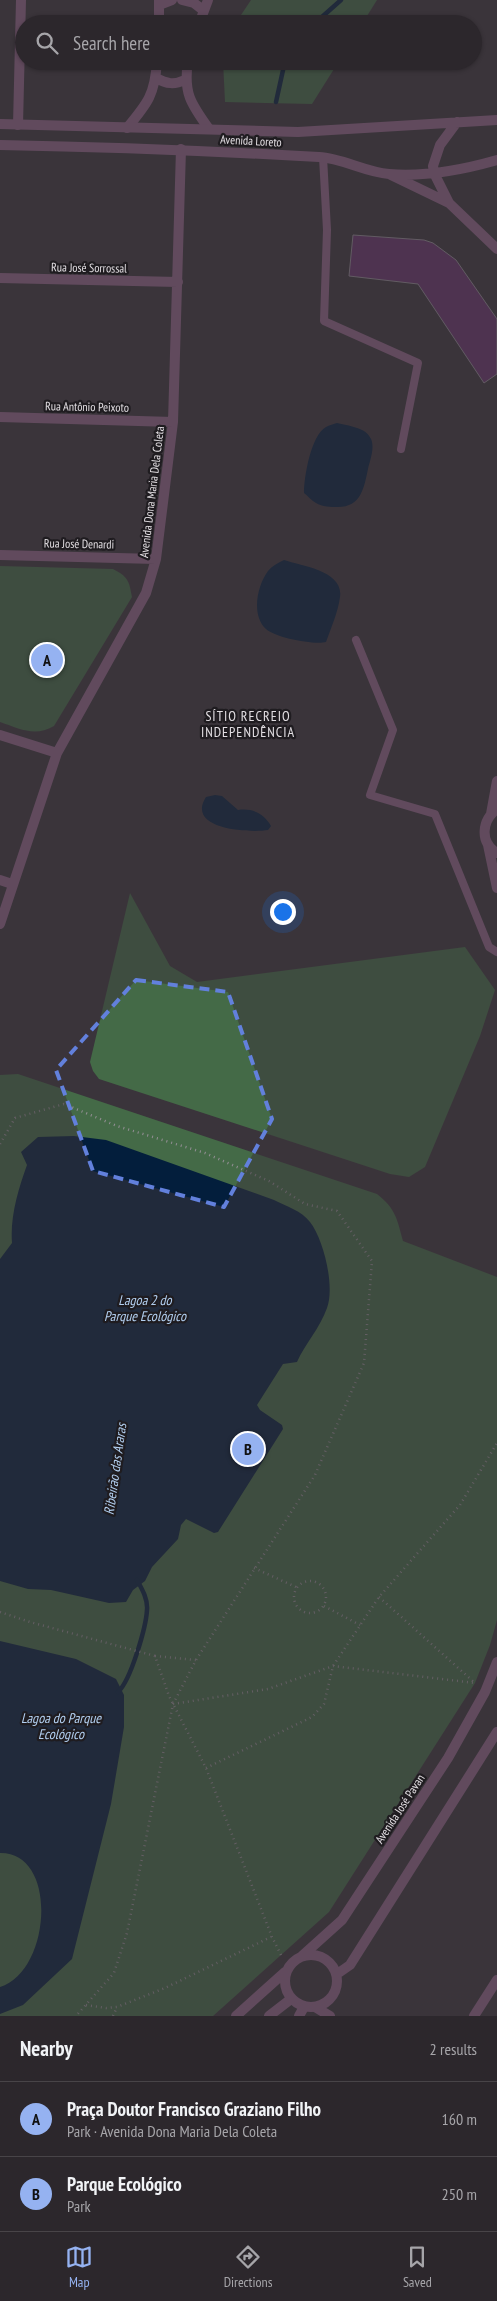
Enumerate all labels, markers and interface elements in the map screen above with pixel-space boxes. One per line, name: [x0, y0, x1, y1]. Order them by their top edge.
search box: [15, 15, 482, 70]
icon: search: [33, 29, 61, 57]
text: Search here: [73, 31, 150, 55]
street label: Avenida Loreto: [220, 131, 282, 150]
street label: Rua José Sorrossal: [51, 259, 127, 276]
street label: Rua Antônio Peixoto: [45, 398, 129, 415]
street label: Avenida Dona Maria Dela Coleta: [136, 425, 167, 559]
street label: Rua José Denardi: [44, 535, 114, 552]
pin: A: [31, 641, 63, 679]
district label: SÍTIO RECREIO INDEPENDÊNCIA: [201, 707, 295, 741]
your location: [270, 899, 296, 925]
water label: Lagoa 2 do Parque Ecológico: [104, 1291, 187, 1325]
water label: Ribeirão das Araras: [100, 1421, 131, 1516]
pin: B: [232, 1430, 264, 1468]
water label: Lagoa do Parque Ecológico: [21, 1709, 102, 1743]
street label: Avenida José Pavan: [372, 1771, 428, 1846]
text: Nearby: [20, 2035, 73, 2062]
text: 2 results: [430, 2039, 477, 2059]
text: Praça Doutor Francisco Graziano Filho: [67, 2097, 321, 2121]
text: A: [32, 2109, 40, 2129]
text: 160 m: [442, 2109, 477, 2129]
text: Park · Avenida Dona Maria Dela Coleta: [67, 2121, 277, 2141]
text: Parque Ecológico: [67, 2172, 182, 2196]
text: B: [32, 2184, 40, 2204]
text: 250 m: [442, 2184, 477, 2204]
text: Park: [67, 2196, 91, 2216]
tab: Map: [65, 2243, 93, 2291]
tab: Directions: [224, 2243, 272, 2291]
tab: Saved: [403, 2243, 432, 2291]

